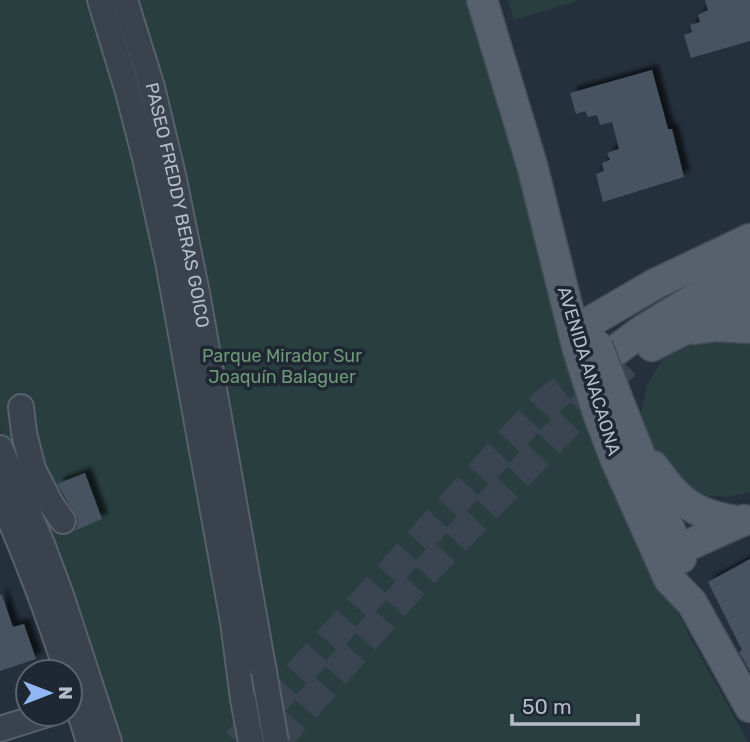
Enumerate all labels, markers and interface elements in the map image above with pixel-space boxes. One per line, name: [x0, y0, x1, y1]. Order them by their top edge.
street label: PASEO FREDDY BERAS GOICO: [140, 80, 214, 330]
street label: AVENIDA ANACAONA: [553, 284, 625, 458]
park label: Parque Mirador Sur Joaquín Balaguer: [202, 345, 362, 388]
north arrow: [14, 658, 84, 728]
scale bar: [512, 682, 638, 726]
text: N: [54, 686, 77, 700]
text: 50 m: [522, 694, 572, 719]

